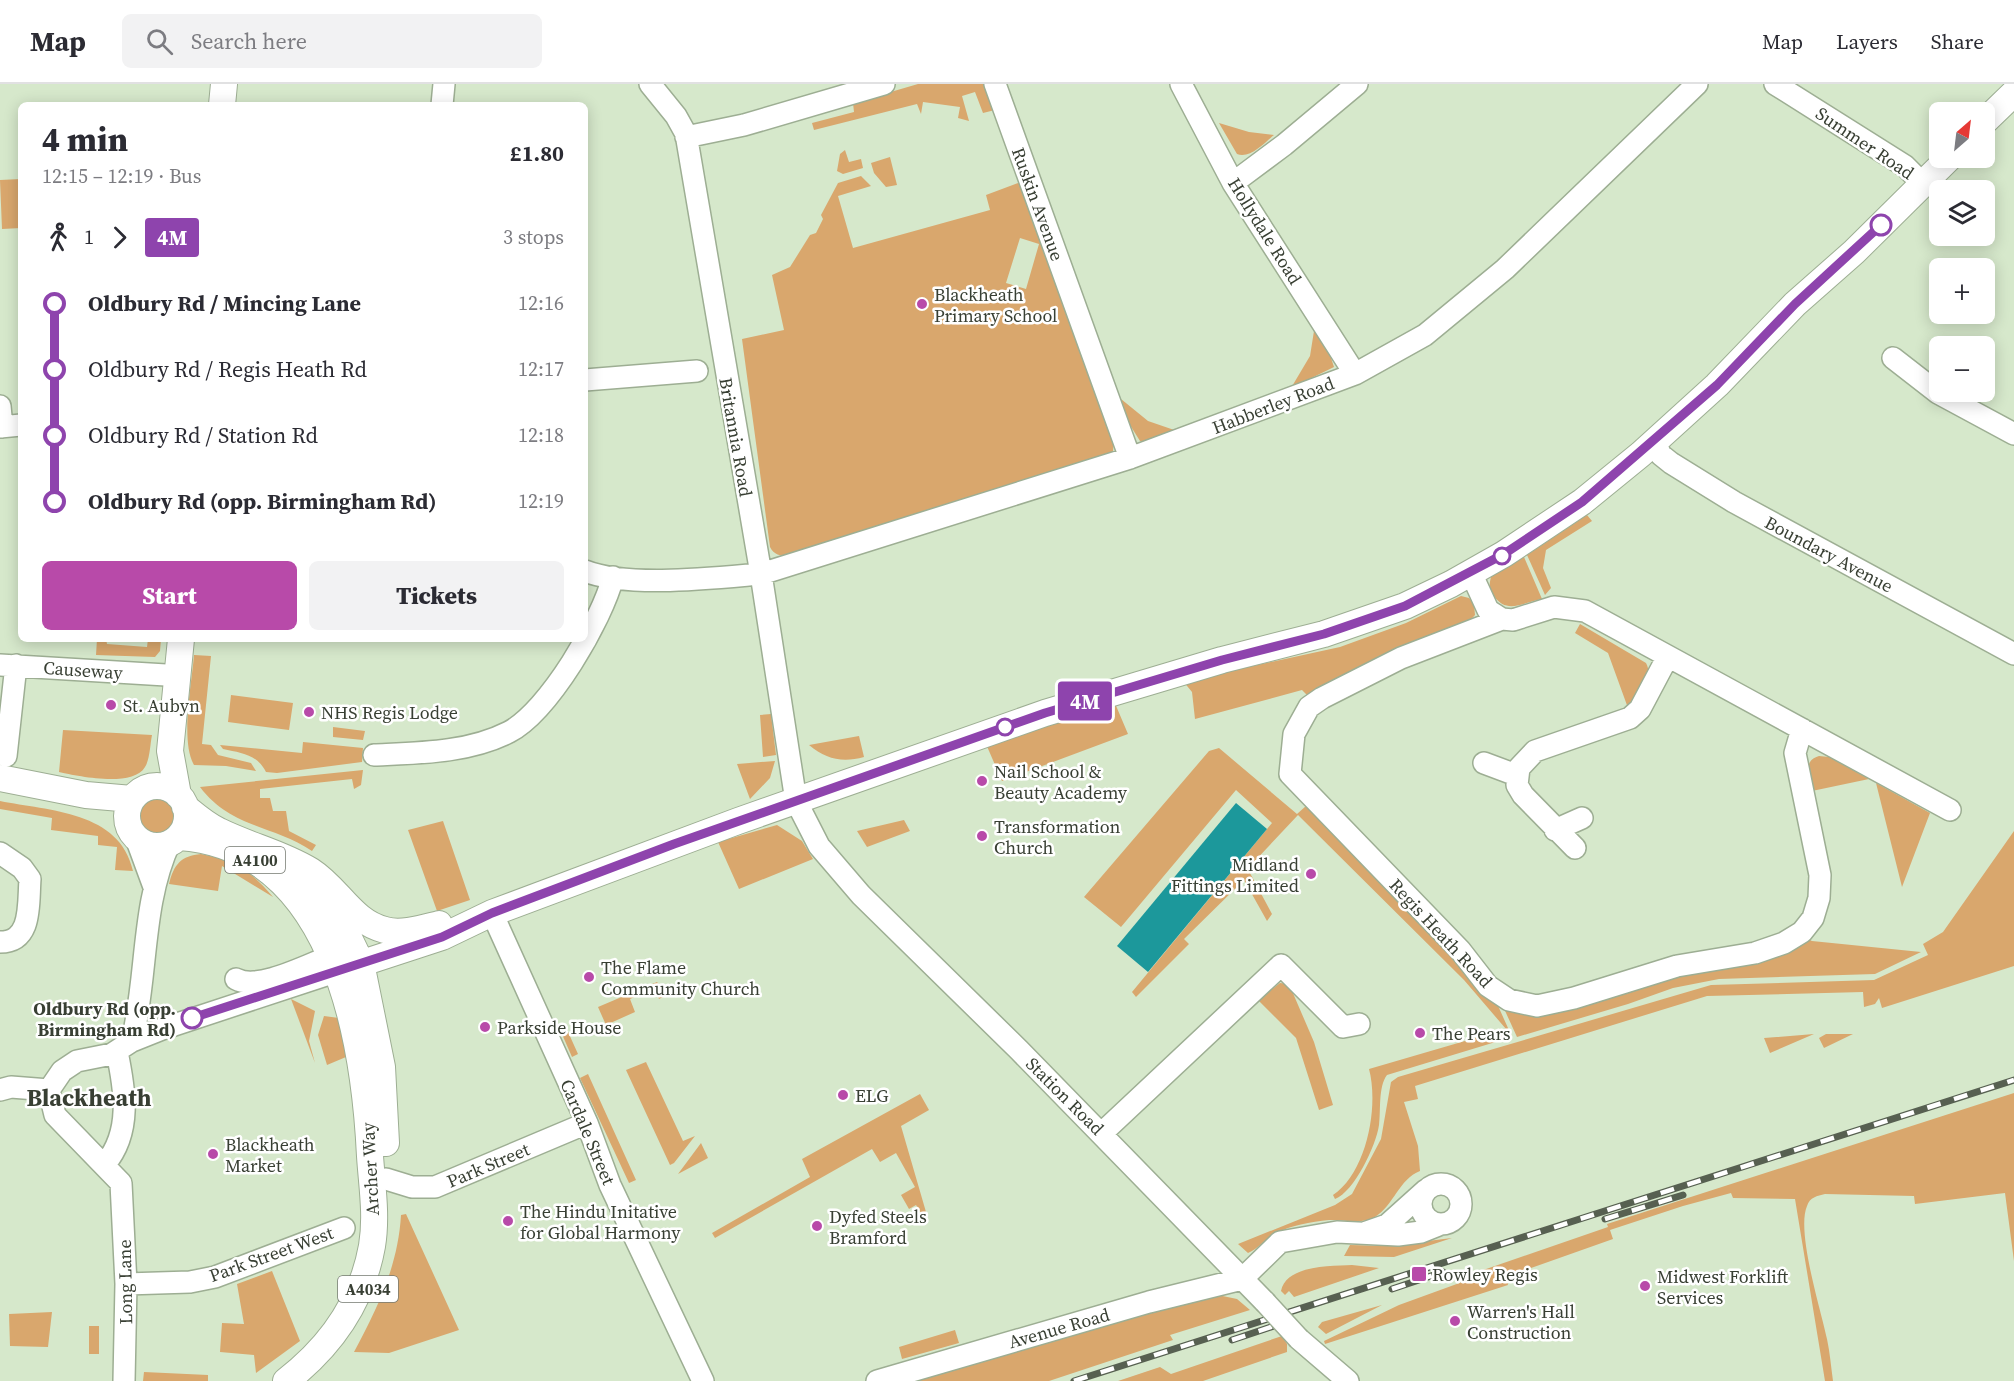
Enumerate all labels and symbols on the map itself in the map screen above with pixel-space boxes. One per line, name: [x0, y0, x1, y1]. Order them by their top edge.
street label: Summer Road: [1811, 101, 1919, 185]
north arrow: [1929, 102, 1995, 168]
street label: Ruskin Avenue: [1006, 144, 1070, 264]
street label: Hollydale Road: [1222, 173, 1308, 289]
unlabelled marker: [1870, 214, 1892, 236]
place label: Blackheath Primary School: [934, 282, 1057, 328]
marker: Blackheath Primary School: [915, 297, 929, 311]
street label: Habberley Road: [1208, 370, 1338, 440]
street label: Britannia Road: [713, 375, 759, 499]
street label: Boundary Avenue: [1761, 510, 1897, 598]
unlabelled marker: [1493, 547, 1511, 565]
street label: Causeway: [42, 655, 124, 685]
line badge: 4M: [1058, 682, 1112, 720]
place label: St. Aubyn: [123, 693, 200, 718]
marker: St. Aubyn: [104, 698, 118, 712]
place label: NHS Regis Lodge: [321, 700, 458, 725]
marker: NHS Regis Lodge: [302, 705, 316, 719]
unlabelled marker: [996, 718, 1014, 736]
place label: Nail School & Beauty Academy: [994, 759, 1128, 805]
marker: Nail School & Beauty Academy: [975, 774, 989, 788]
place label: Transformation Church: [994, 814, 1121, 860]
marker: Transformation Church: [975, 829, 989, 843]
road number: A4100: [225, 847, 285, 873]
place label: Midland Fittings Limited: [1171, 852, 1299, 898]
marker: Midland Fittings Limited: [1304, 867, 1318, 881]
street label: Regis Heath Road: [1384, 873, 1498, 993]
place label: The Flame Community Church: [601, 955, 760, 1001]
marker: The Flame Community Church: [582, 970, 596, 984]
place label: Oldbury Rd (opp. Birmingham Rd): [33, 996, 176, 1042]
marker: Oldbury Rd (opp. Birmingham Rd): [181, 1007, 203, 1029]
place label: Parkside House: [497, 1015, 622, 1040]
marker: Parkside House: [478, 1020, 492, 1034]
place label: The Pears: [1432, 1021, 1511, 1046]
marker: The Pears: [1413, 1026, 1427, 1040]
street label: Station Road: [1020, 1051, 1110, 1141]
street label: Cardale Street: [555, 1075, 622, 1189]
district label: Blackheath: [26, 1081, 152, 1114]
place label: ELG: [855, 1083, 889, 1108]
marker: ELG: [836, 1088, 850, 1102]
street label: Archer Way: [355, 1121, 385, 1216]
place label: Blackheath Market: [225, 1132, 315, 1178]
street label: Park Street: [443, 1136, 533, 1194]
marker: Blackheath Market: [206, 1147, 220, 1161]
place label: The Hindu Initative for Global Harmony: [520, 1199, 681, 1245]
place label: Dyfed Steels Bramford: [829, 1204, 927, 1250]
marker: The Hindu Initative for Global Harmony: [501, 1214, 515, 1228]
marker: Dyfed Steels Bramford: [810, 1219, 824, 1233]
street label: Park Street West: [206, 1220, 337, 1288]
street label: Long Lane: [112, 1239, 138, 1325]
place label: Rowley Regis: [1432, 1262, 1538, 1287]
place label: Midwest Forklift Services: [1657, 1264, 1789, 1310]
marker: Rowley Regis: [1410, 1265, 1428, 1283]
road number: A4034: [338, 1276, 398, 1302]
marker: Midwest Forklift Services: [1638, 1279, 1652, 1293]
place label: Warren's Hall Construction: [1467, 1299, 1575, 1345]
street label: Avenue Road: [1006, 1302, 1112, 1354]
marker: Warren's Hall Construction: [1448, 1314, 1462, 1328]

